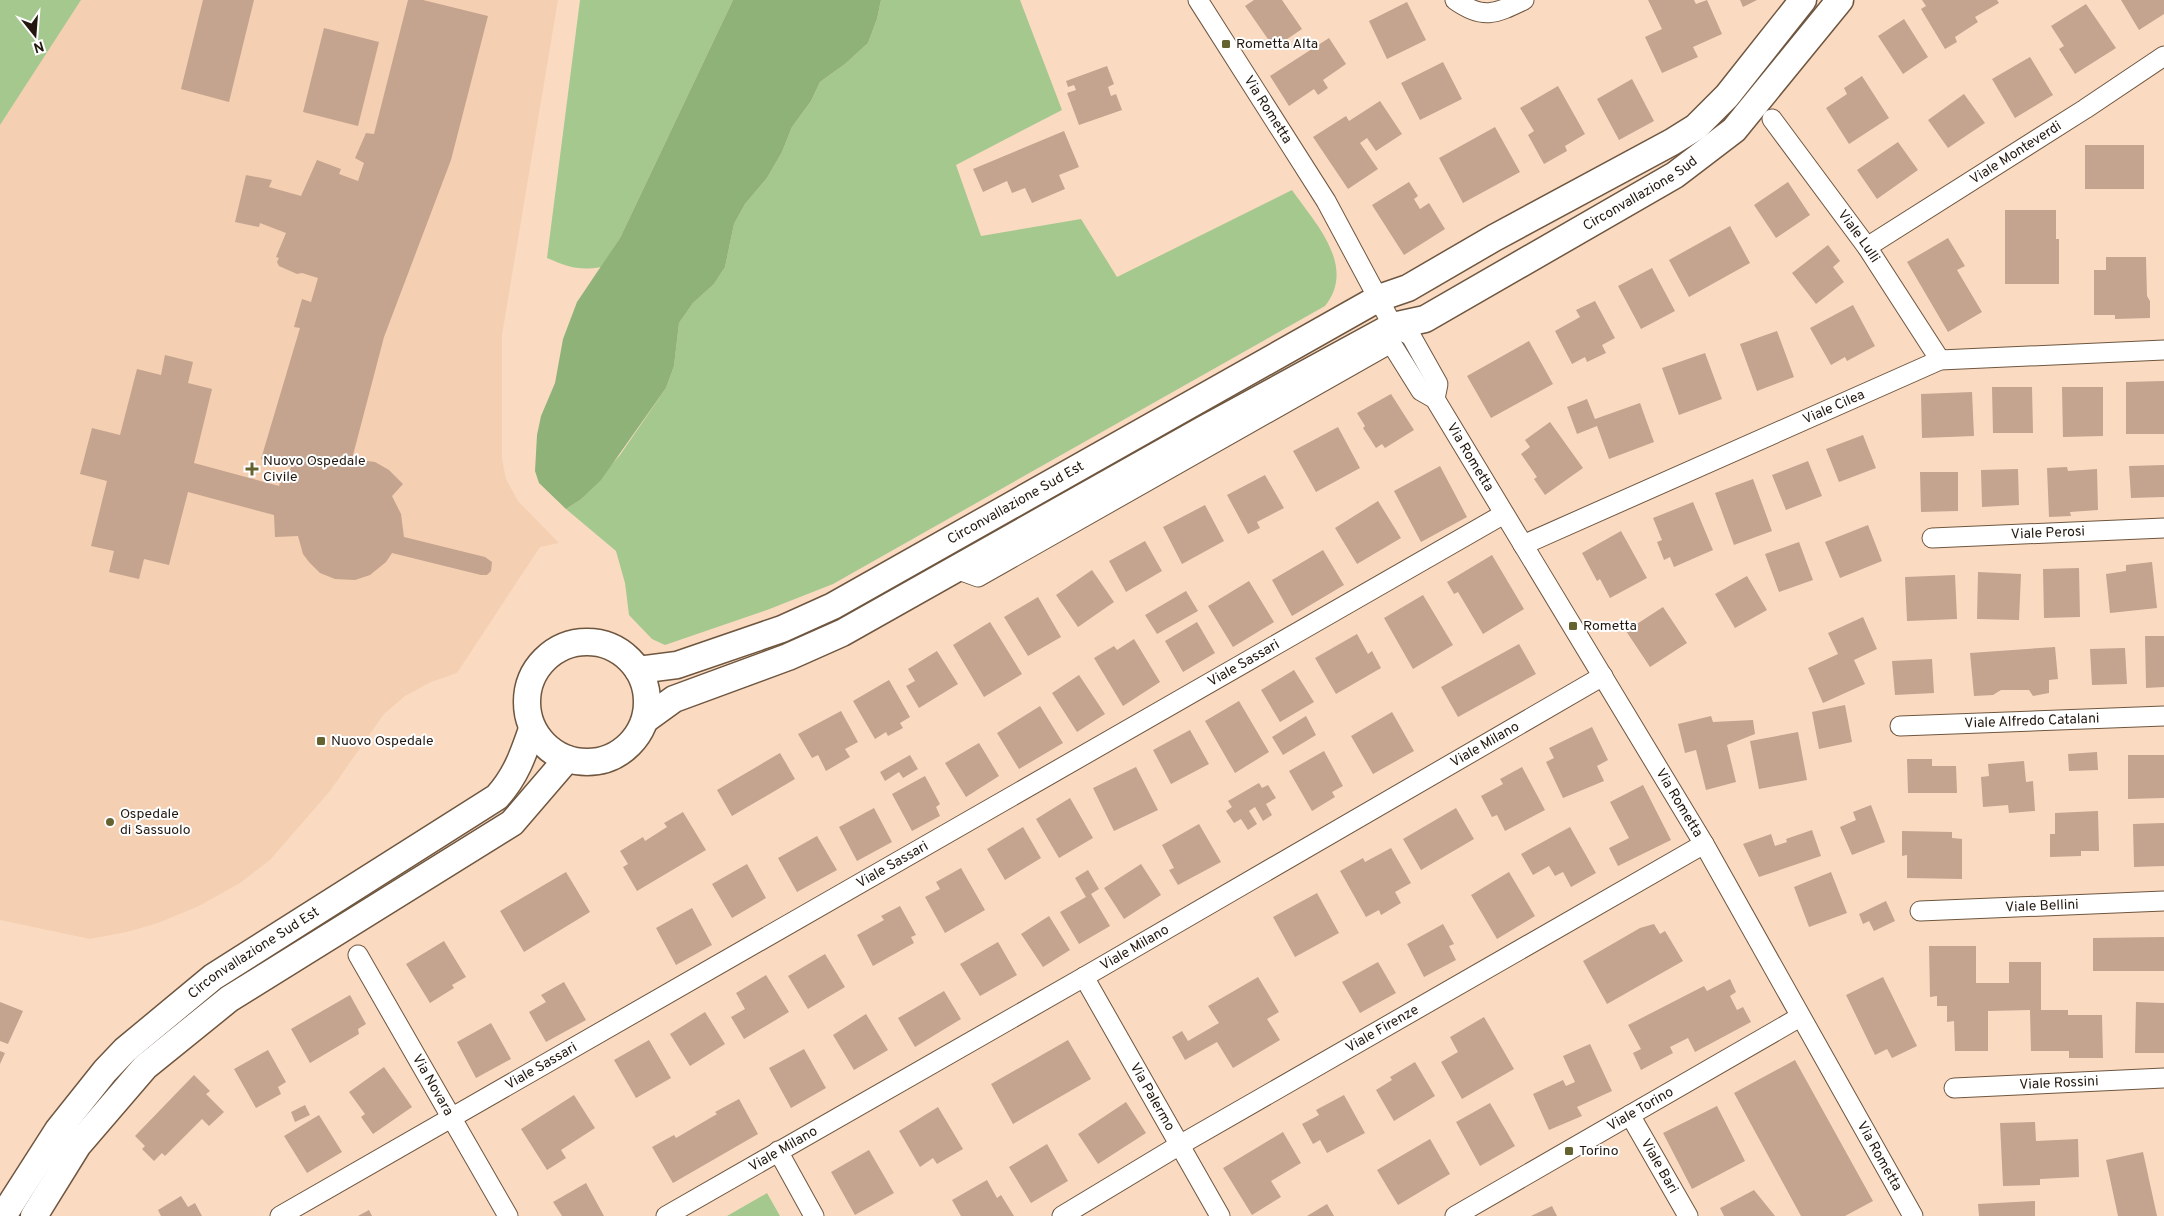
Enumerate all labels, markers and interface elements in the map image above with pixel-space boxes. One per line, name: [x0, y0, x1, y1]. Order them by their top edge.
north arrow: [10, 10, 60, 60]
text: N: [31, 36, 46, 56]
place label: Rometta Alta: [1236, 36, 1318, 53]
marker: Rometta Alta: [1220, 38, 1232, 50]
street label: Via Rometta: [1240, 73, 1296, 147]
street label: Viale Monteverdi: [1967, 118, 2065, 188]
street label: Circonvallazione Sud: [1580, 152, 1701, 235]
street label: Viale Lulli: [1834, 207, 1883, 266]
street label: Viale Cilea: [1800, 386, 1867, 428]
street label: Via Rometta: [1443, 420, 1497, 495]
place label: Nuovo Ospedale Civile: [263, 453, 365, 486]
street label: Circonvallazione Sud Est: [944, 458, 1087, 548]
marker: Nuovo Ospedale Civile: [245, 462, 259, 476]
street label: Viale Perosi: [2011, 523, 2085, 543]
place label: Rometta: [1583, 618, 1637, 635]
marker: Rometta: [1567, 620, 1579, 632]
street label: Viale Sassari: [1205, 636, 1283, 691]
street label: Viale Alfredo Catalani: [1964, 710, 2100, 732]
street label: Viale Milano: [1448, 718, 1522, 771]
place label: Nuovo Ospedale: [331, 733, 433, 750]
marker: Nuovo Ospedale: [315, 735, 327, 747]
street label: Via Rometta: [1652, 766, 1706, 840]
place label: Ospedale di Sassuolo: [120, 806, 191, 839]
marker: Ospedale di Sassuolo: [104, 816, 116, 828]
street label: Viale Sassari: [854, 838, 931, 892]
street label: Viale Bellini: [2005, 896, 2079, 916]
street label: Circonvallazione Sud Est: [185, 903, 322, 1003]
street label: Viale Milano: [1097, 921, 1172, 974]
street label: Viale Firenze: [1343, 1001, 1422, 1056]
street label: Viale Sassari: [502, 1039, 580, 1093]
street label: Via Novara: [408, 1051, 457, 1119]
street label: Via Palermo: [1126, 1060, 1179, 1134]
street label: Viale Rossini: [2019, 1073, 2099, 1093]
street label: Viale Torino: [1604, 1083, 1677, 1135]
street label: Via Rometta: [1853, 1118, 1906, 1194]
street label: Viale Milano: [746, 1123, 821, 1175]
street label: Viale Bari: [1637, 1136, 1682, 1197]
place label: Torino: [1579, 1143, 1619, 1160]
marker: Torino: [1563, 1145, 1575, 1157]

